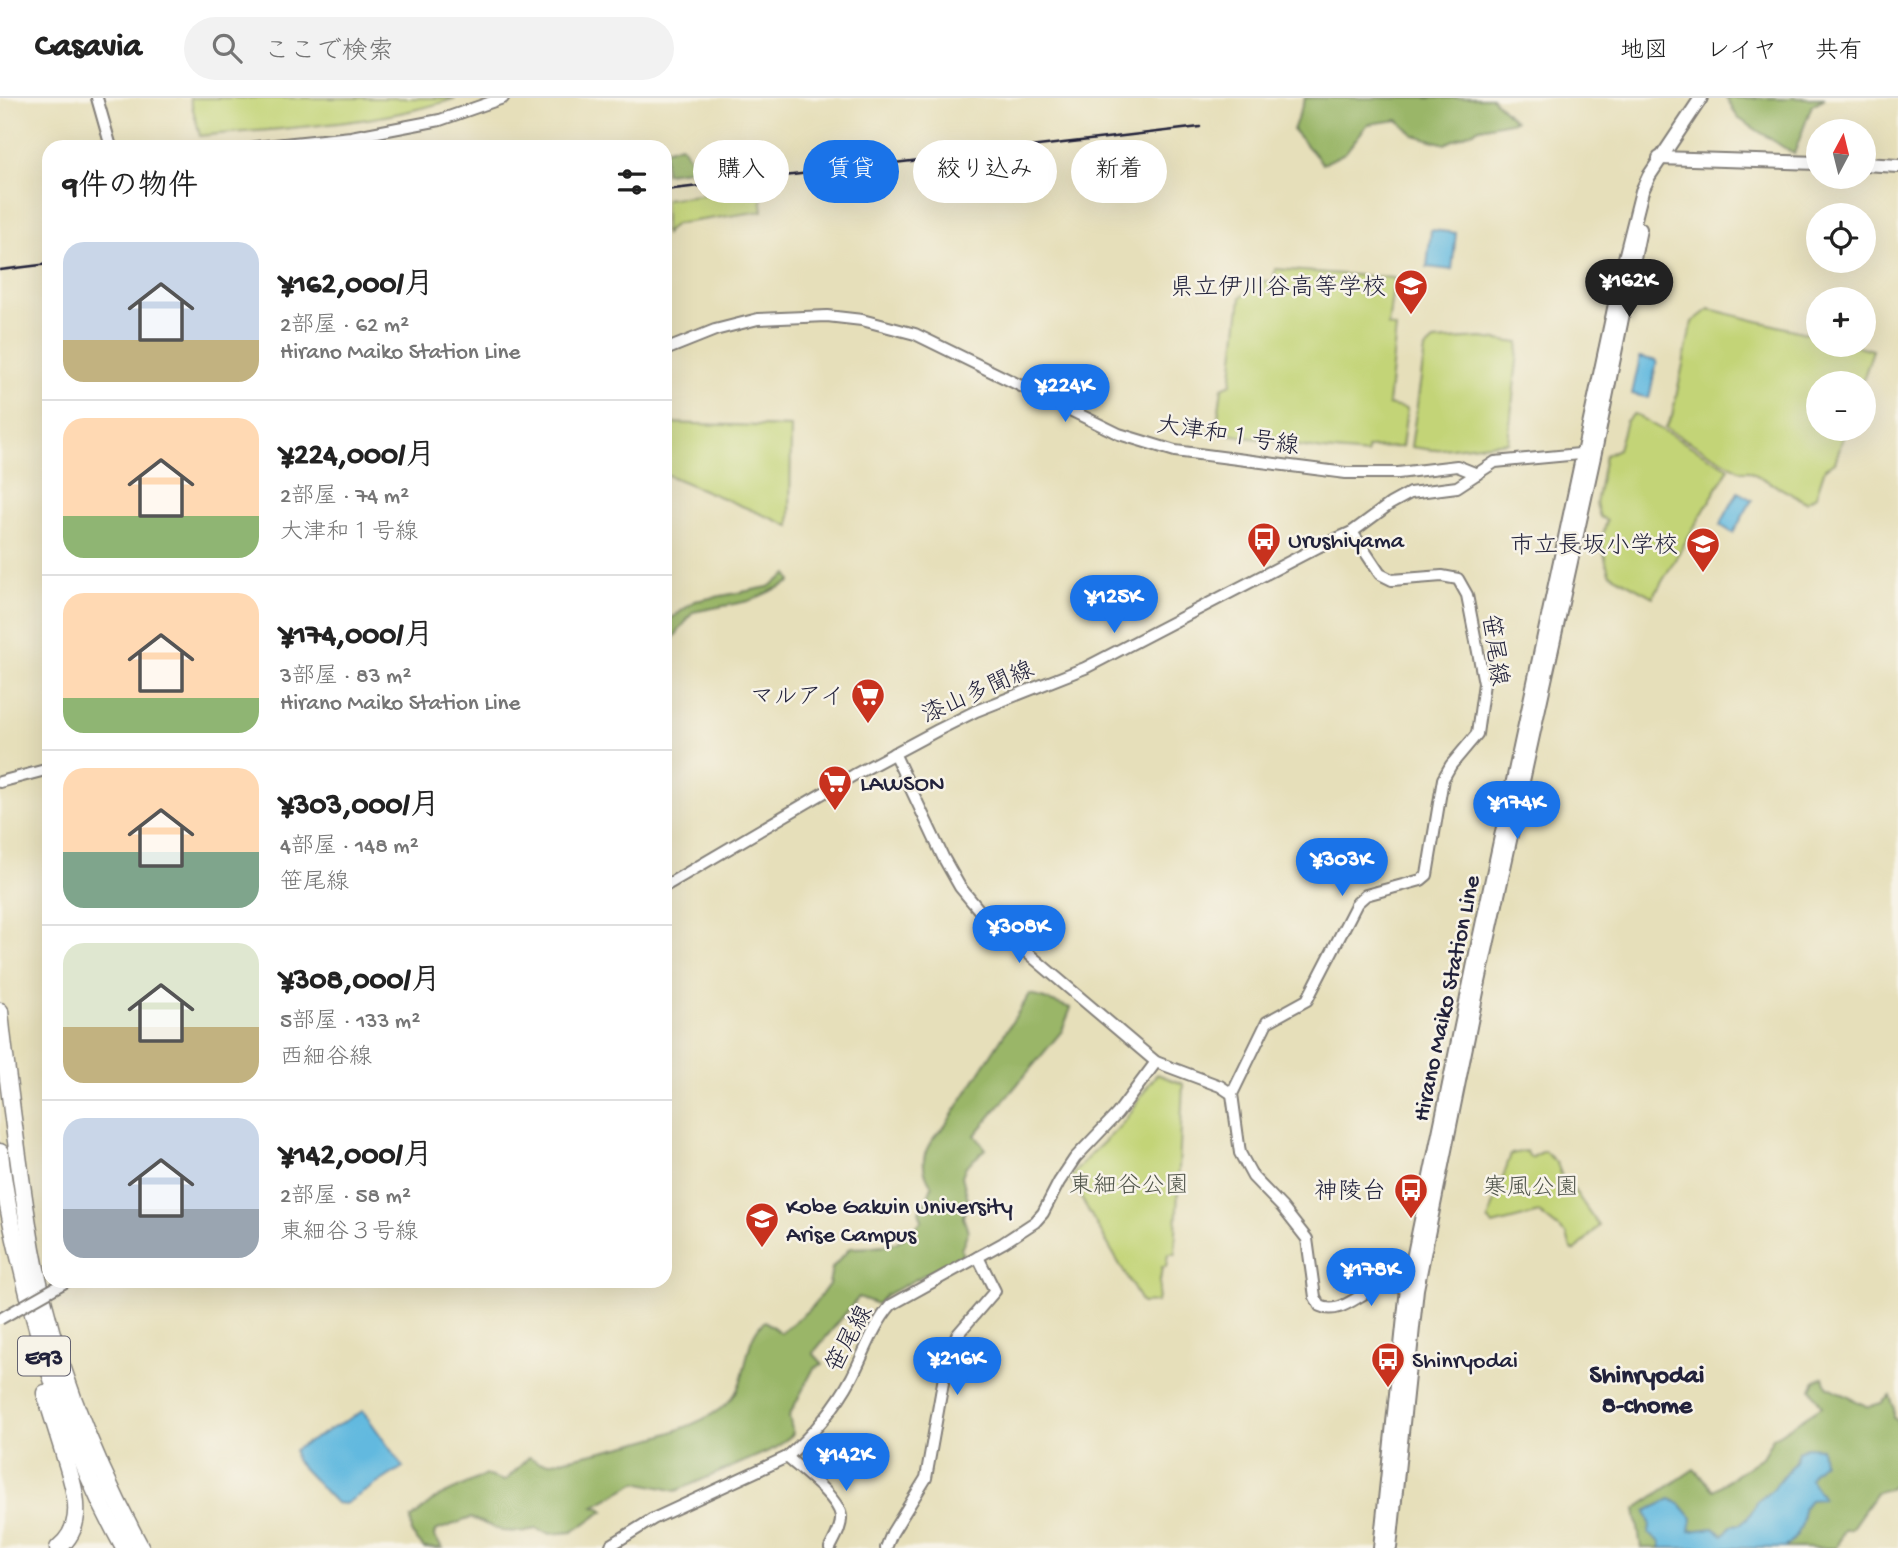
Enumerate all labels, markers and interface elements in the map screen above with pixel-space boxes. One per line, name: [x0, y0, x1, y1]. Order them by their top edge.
search box: [184, 17, 674, 80]
text: Casavia: [35, 29, 142, 67]
icon: search: [208, 29, 246, 67]
text: ここで検索: [264, 38, 394, 69]
text: 地図: [1620, 38, 1668, 67]
text: レイヤ: [1706, 38, 1777, 67]
text: 共有: [1815, 38, 1863, 67]
north arrow: [1806, 119, 1876, 189]
map controls: [1806, 119, 1876, 441]
chip: 購入: [693, 140, 789, 203]
chip: 賃貸: [803, 140, 899, 203]
chip: 絞り込み: [913, 140, 1057, 203]
chip: 新着: [1071, 140, 1167, 203]
icon: filters: [613, 163, 651, 201]
text: 9件の物件: [63, 171, 198, 206]
button: locate: [1806, 203, 1876, 273]
pin: ¥162K: [1580, 260, 1678, 319]
school or university icon: 県立伊川谷高等学校: [1392, 267, 1430, 316]
text: ¥162K: [1601, 268, 1657, 295]
text: ¥162,000/月: [280, 269, 434, 304]
icon: home: [119, 270, 203, 354]
place label: 県立伊川谷高等学校: [1170, 274, 1386, 304]
button: +: [1806, 287, 1876, 357]
text: 2部屋 · 62 m²: [280, 313, 409, 340]
text: Hirano Maiko Station Line: [280, 340, 520, 367]
pin: ¥224K: [1016, 364, 1114, 424]
button: −: [1806, 371, 1876, 441]
text: ¥224K: [1037, 373, 1093, 400]
street label: 大津和１号線: [1154, 411, 1301, 463]
text: ¥224,000/月: [280, 440, 435, 475]
icon: home: [119, 446, 203, 530]
text: 2部屋 · 74 m²: [280, 484, 409, 511]
text: 大津和１号線: [280, 520, 418, 547]
bus stop icon: Urushiyama: [1245, 520, 1283, 569]
school or university icon: 市立長坂小学校: [1684, 525, 1722, 574]
place label: Urushiyama: [1288, 528, 1405, 557]
place label: 市立長坂小学校: [1510, 532, 1678, 562]
pin: ¥125K: [1065, 575, 1163, 635]
text: ¥125K: [1086, 584, 1142, 611]
street label: 笹尾線: [1473, 613, 1513, 688]
text: ¥174,000/月: [280, 620, 434, 655]
icon: home: [119, 621, 203, 705]
street label: 漆山多聞線: [917, 656, 1039, 732]
text: 3部屋 · 83 m²: [280, 664, 411, 691]
supermarket icon: マルアイ: [849, 676, 887, 725]
place label: マルアイ: [750, 684, 844, 713]
text: Hirano Maiko Station Line: [280, 691, 520, 718]
supermarket icon: LAWSON: [816, 763, 854, 812]
place label: LAWSON: [860, 771, 945, 800]
pin: ¥174K: [1468, 782, 1566, 841]
text: ¥303,000/月: [280, 790, 440, 825]
text: ¥174K: [1489, 790, 1545, 817]
icon: home: [119, 796, 203, 880]
text: 4部屋 · 148 m²: [280, 834, 419, 861]
pin: ¥303K: [1293, 838, 1391, 898]
text: ¥303K: [1312, 847, 1372, 874]
text: 笹尾線: [280, 870, 349, 897]
street label: Hirano Maiko Station Line: [1408, 872, 1489, 1124]
pin: ¥308K: [970, 906, 1068, 965]
text: ¥308K: [989, 914, 1049, 941]
text: ¥308,000/月: [280, 965, 441, 1000]
icon: home: [119, 971, 203, 1055]
text: 5部屋 · 133 m²: [280, 1009, 420, 1036]
text: 西細谷線: [280, 1045, 372, 1072]
text: ¥142,000/月: [280, 1140, 433, 1175]
icon: home: [119, 1146, 203, 1230]
bus stop icon: 神陵台: [1392, 1171, 1430, 1220]
park label: 東細谷公園: [1069, 1172, 1189, 1202]
park label: 寒風公園: [1483, 1174, 1579, 1204]
place label: 神陵台: [1314, 1178, 1386, 1208]
text: 2部屋 · 58 m²: [280, 1184, 411, 1211]
place label: Kobe Gakuin University Arise Campus: [786, 1194, 1013, 1251]
school or university icon: Kobe Gakuin University Arise Campus: [743, 1200, 781, 1249]
text: 東細谷３号線: [280, 1220, 418, 1247]
pin: ¥178K: [1322, 1248, 1420, 1308]
text: ¥178K: [1342, 1257, 1400, 1284]
street label: 笹尾線: [821, 1301, 881, 1378]
road number: E93: [18, 1336, 70, 1376]
pin: ¥216K: [908, 1338, 1006, 1397]
bus stop icon: Shinryodai: [1369, 1340, 1407, 1389]
text: ¥216K: [929, 1346, 985, 1373]
place label: Shinryodai: [1412, 1348, 1518, 1377]
district label: Shinryodai 8-chome: [1590, 1362, 1704, 1423]
pin: ¥142K: [797, 1434, 895, 1493]
text: ¥142K: [819, 1442, 873, 1469]

